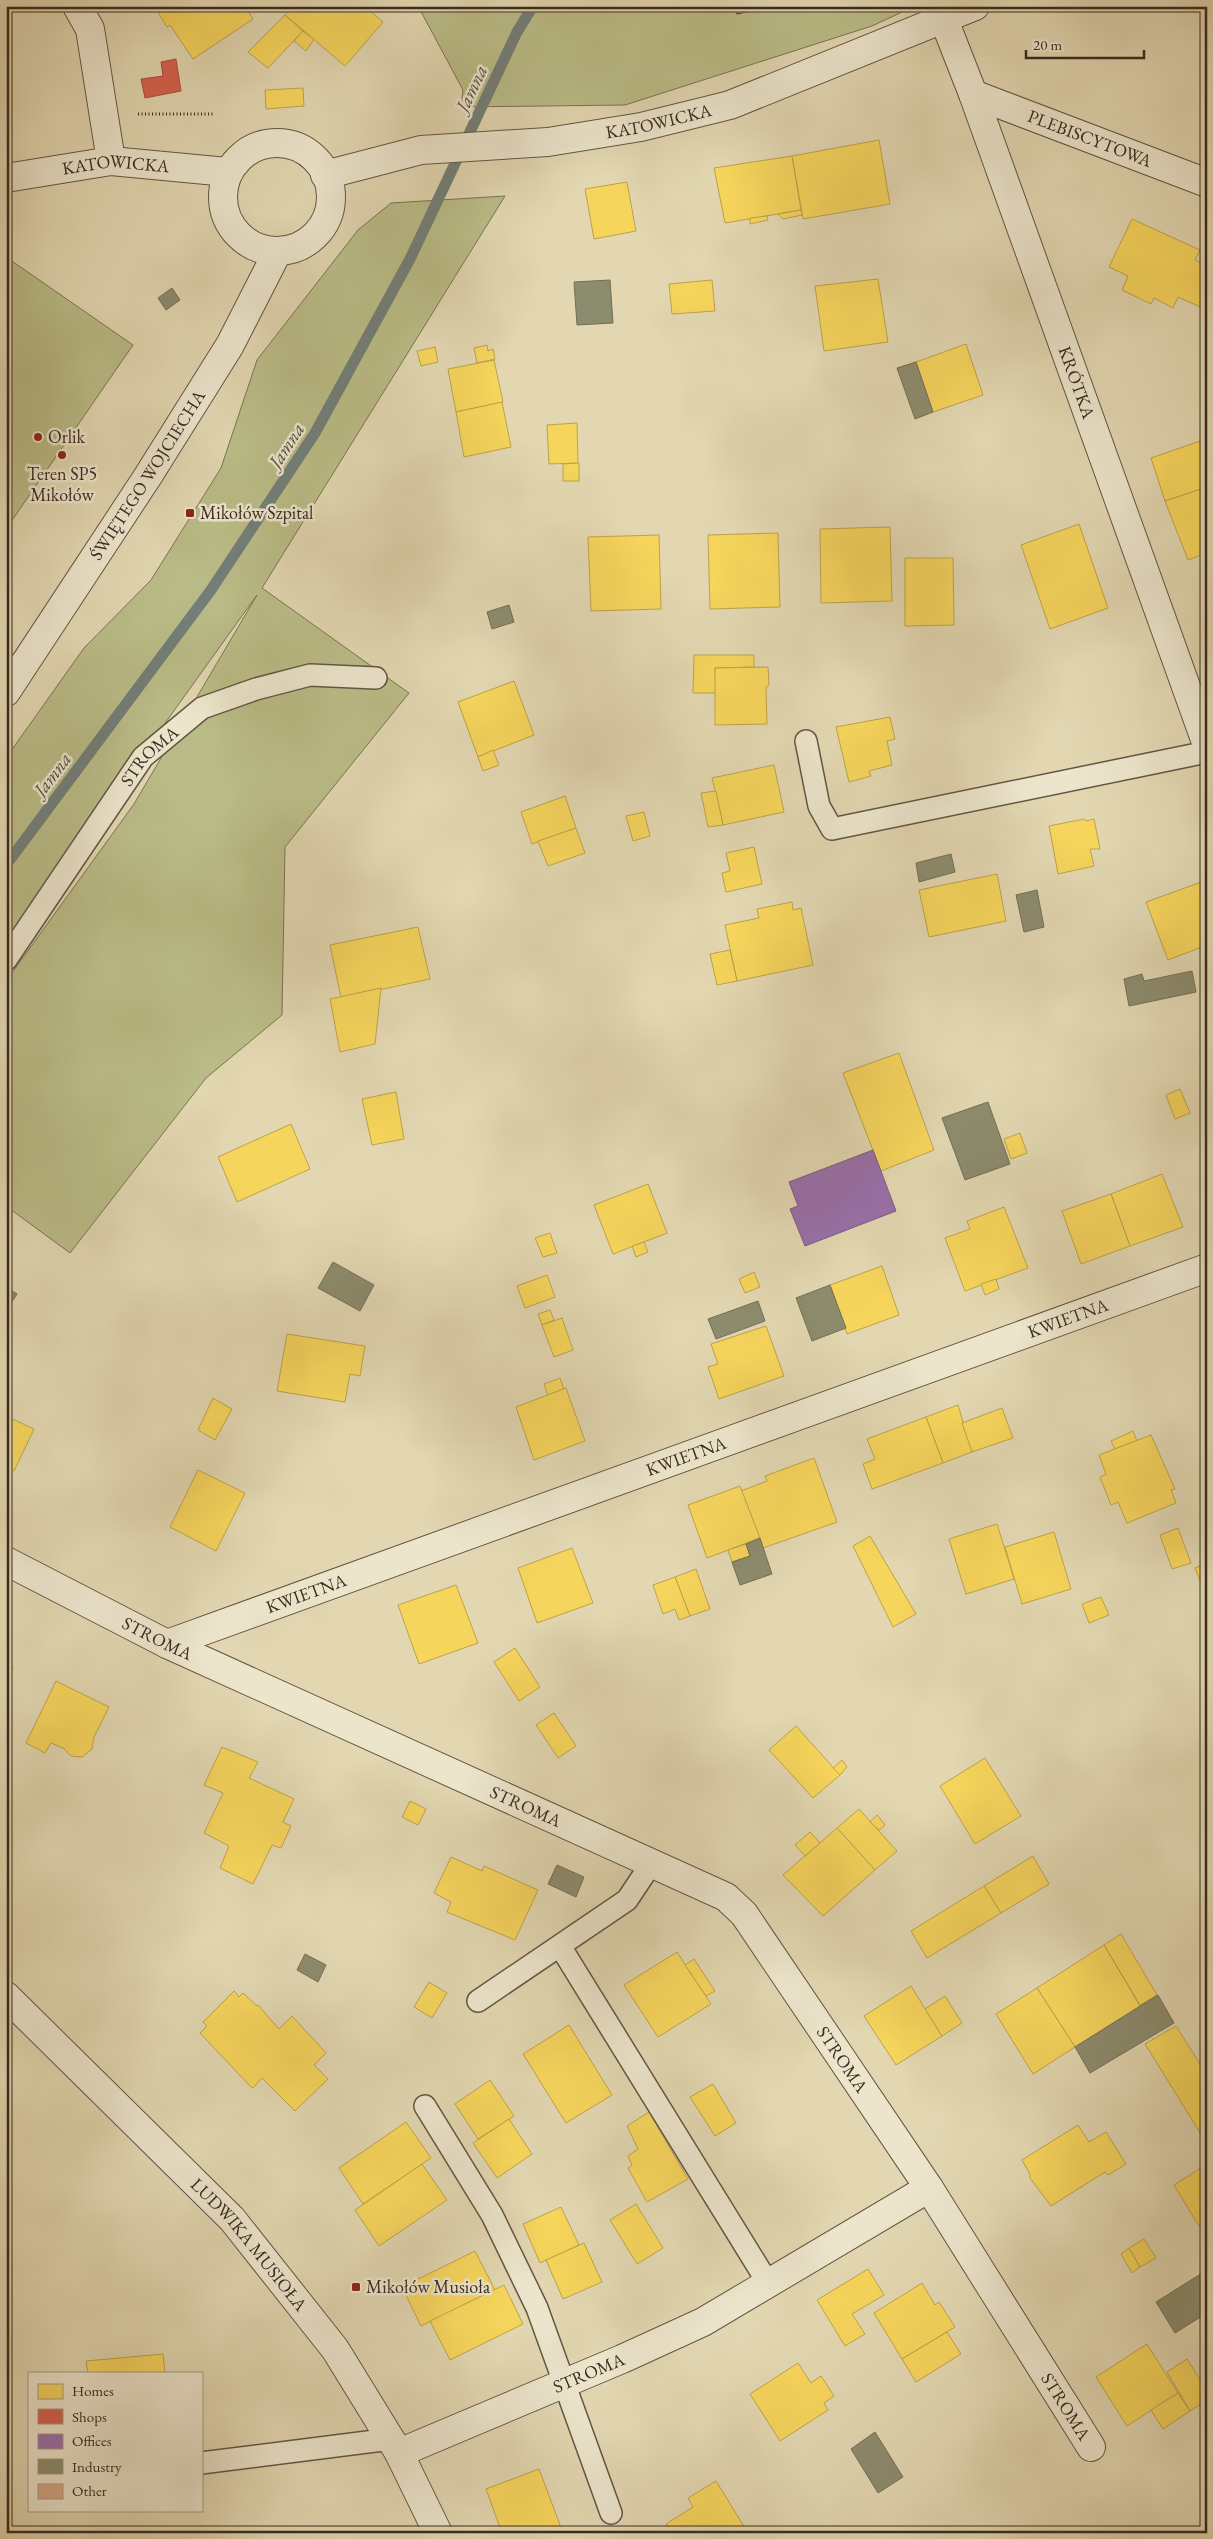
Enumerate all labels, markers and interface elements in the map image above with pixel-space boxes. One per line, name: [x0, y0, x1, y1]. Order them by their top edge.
scale bar: [1026, 28, 1143, 60]
text: 20 m: [1033, 35, 1062, 54]
water label: Jamna: [448, 61, 493, 119]
street label: KATOWICKA: [604, 98, 714, 144]
street label: PLEBISCYTOWA: [1025, 104, 1156, 172]
street label: KATOWICKA: [60, 149, 171, 180]
street label: KRÓTKA: [1054, 343, 1101, 422]
street label: ŚWIĘTEGO WOJCIECHA: [84, 385, 210, 564]
water label: Jamna: [261, 418, 310, 476]
place label: Orlik: [48, 425, 85, 448]
marker: Orlik: [32, 431, 44, 443]
marker: Teren SP5 Mikołów: [56, 449, 68, 461]
place label: Teren SP5 Mikołów: [27, 462, 97, 506]
place label: Mikołów Szpital: [200, 501, 313, 524]
marker: Mikołów Szpital: [184, 507, 196, 519]
street label: STROMA: [115, 720, 183, 790]
water label: Jamna: [25, 747, 77, 804]
street label: KWIETNA: [1024, 1293, 1112, 1343]
street label: KWIETNA: [643, 1431, 730, 1481]
street label: KWIETNA: [263, 1568, 350, 1618]
street label: STROMA: [118, 1611, 197, 1665]
street label: STROMA: [487, 1780, 566, 1832]
street label: STROMA: [812, 2021, 874, 2097]
street label: LUDWIKA MUSIOŁA: [186, 2173, 313, 2316]
place label: Mikołów Musioła: [366, 2275, 491, 2298]
marker: Mikołów Musioła: [350, 2281, 362, 2293]
street label: STROMA: [549, 2347, 628, 2398]
street label: STROMA: [1036, 2368, 1096, 2445]
legend: [28, 2372, 202, 2512]
text: Homes: [72, 2381, 114, 2400]
text: Shops: [72, 2407, 107, 2426]
text: Offices: [72, 2431, 112, 2450]
text: Industry: [72, 2457, 122, 2476]
text: Other: [72, 2481, 107, 2500]

